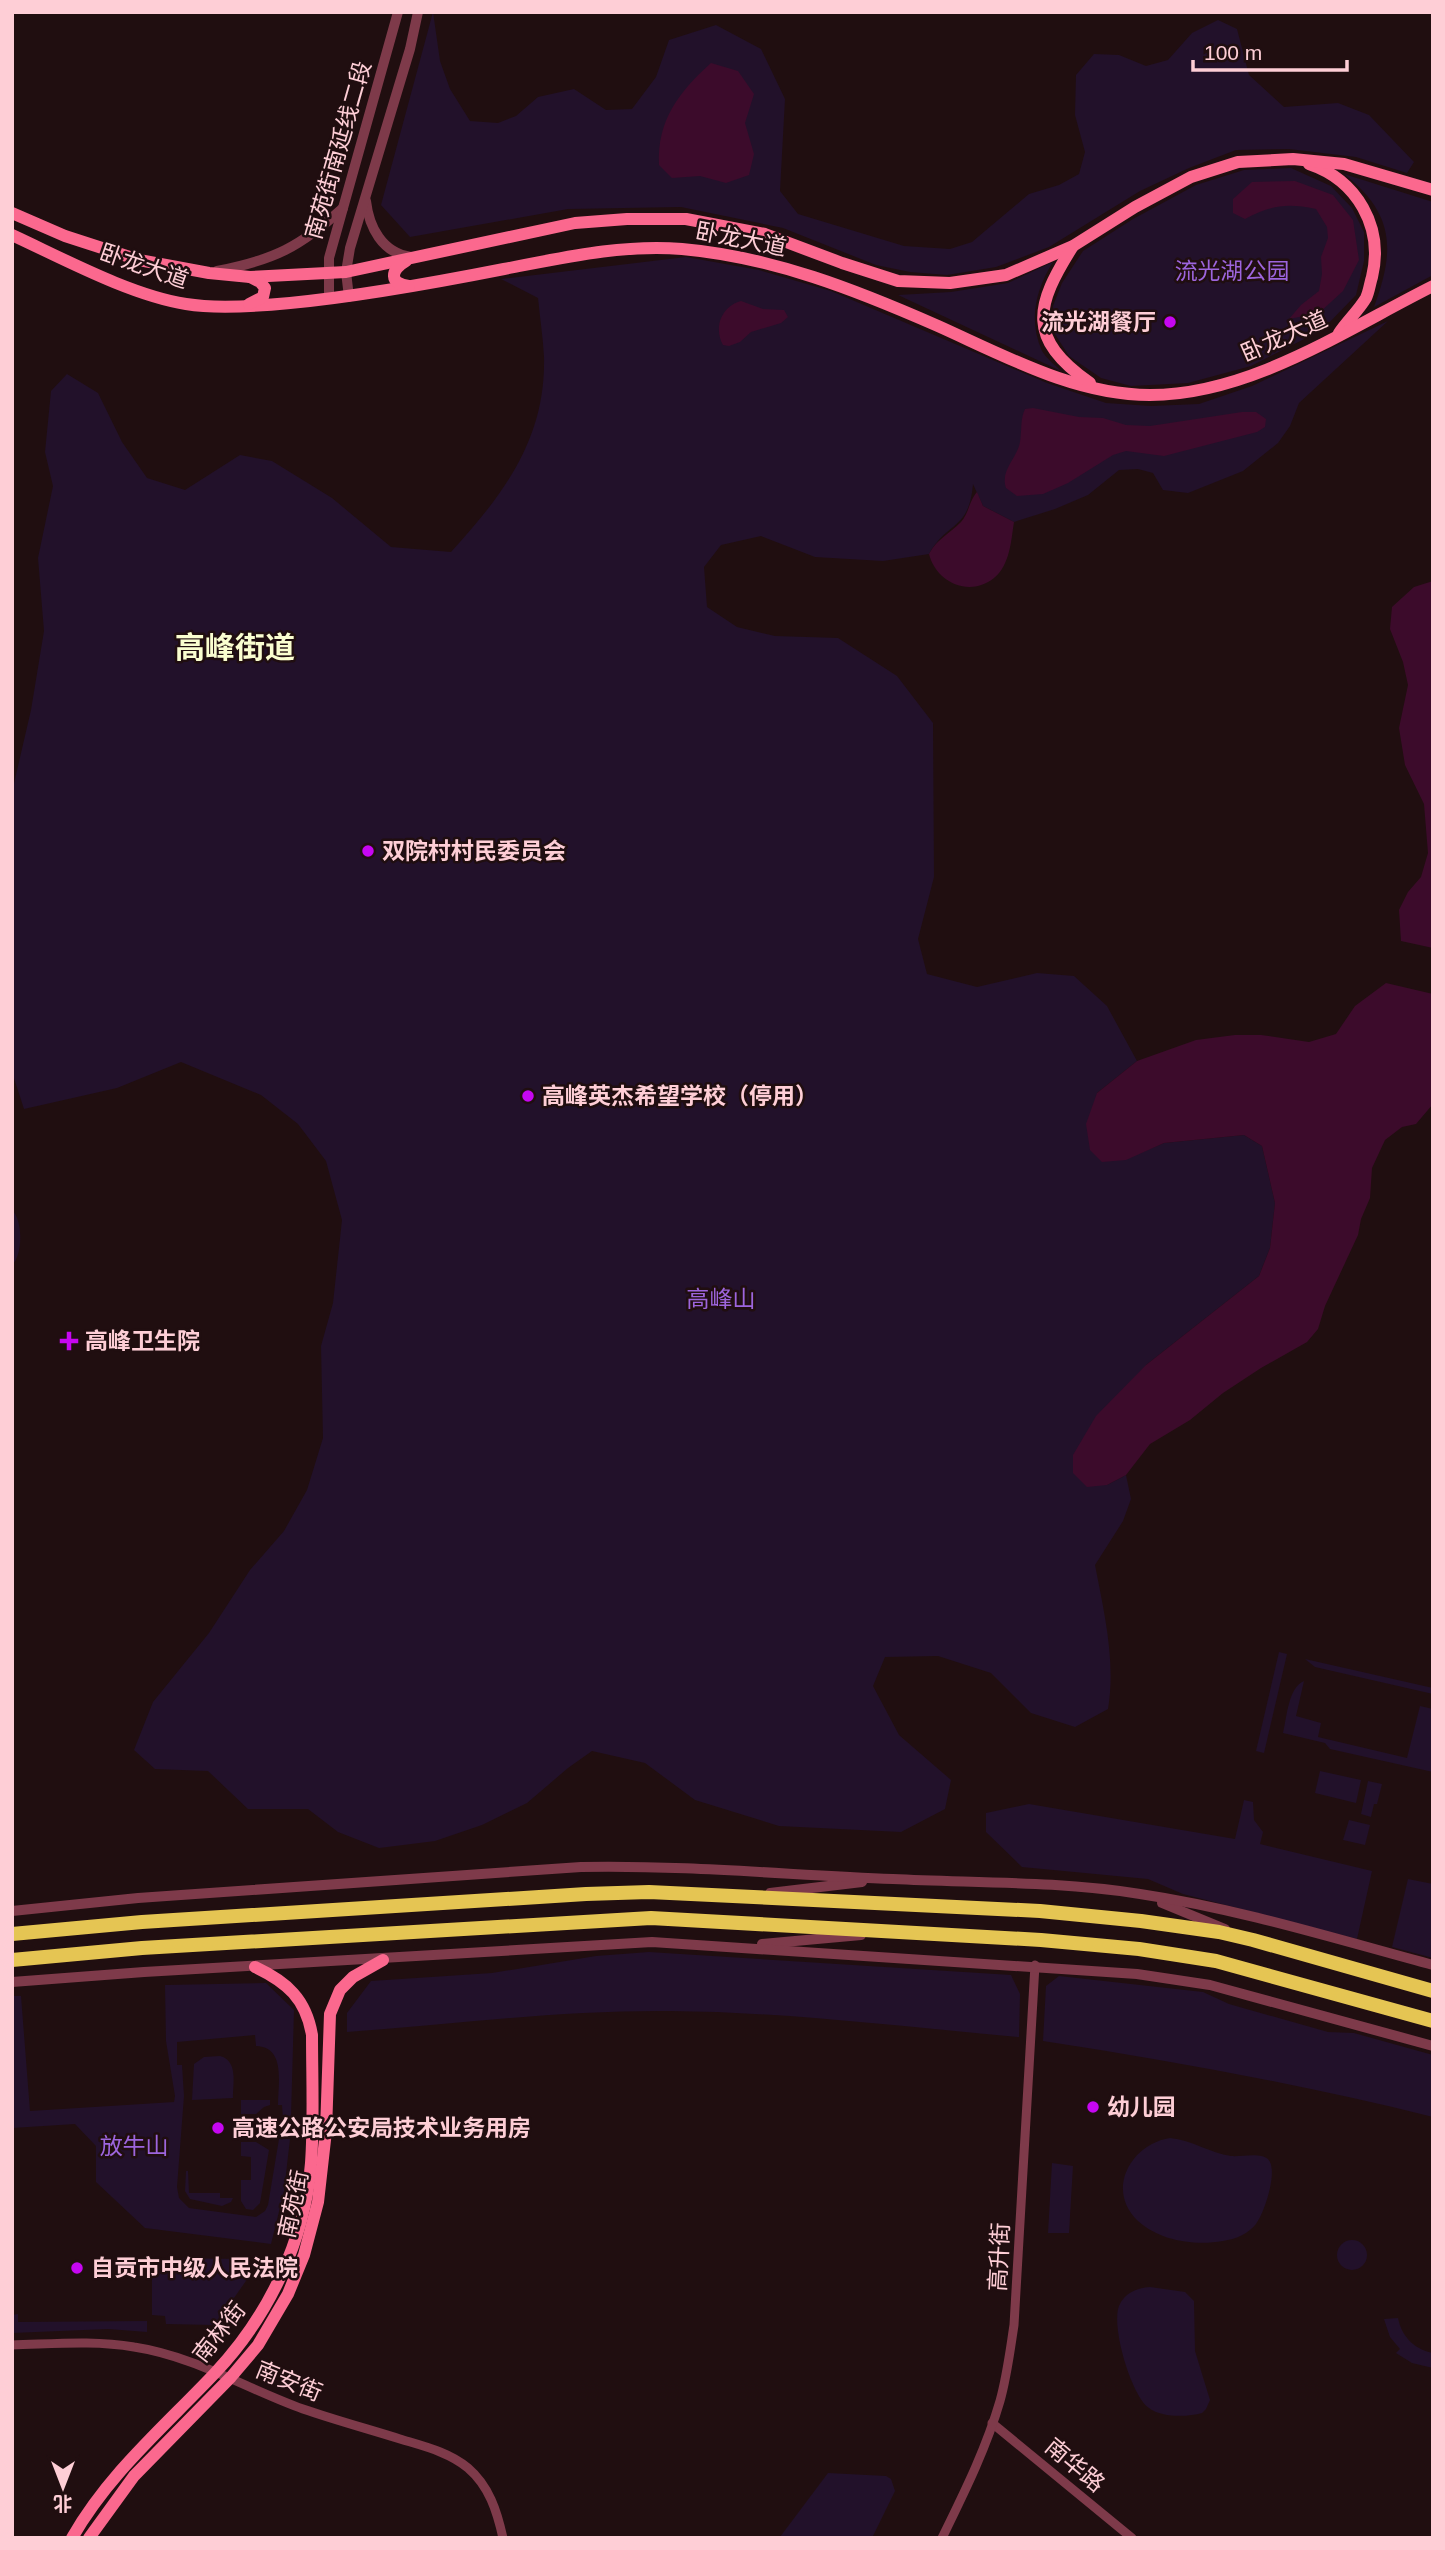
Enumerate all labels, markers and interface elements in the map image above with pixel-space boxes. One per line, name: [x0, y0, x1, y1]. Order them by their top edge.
scale bar: [1193, 28, 1347, 72]
text: 100 m: [1204, 41, 1262, 64]
street label: 南苑街南延线二段: [300, 58, 376, 242]
street label: 卧龙大道: [693, 217, 789, 261]
street label: 卧龙大道: [96, 239, 192, 293]
park label: 流光湖公园: [1175, 258, 1290, 284]
street label: 卧龙大道: [1237, 305, 1331, 367]
place label: 流光湖餐厅: [1041, 309, 1156, 335]
marker: 流光湖餐厅: [1162, 314, 1178, 330]
district label: 高峰街道: [175, 631, 295, 664]
place label: 双院村村民委员会: [382, 838, 566, 864]
marker: 双院村村民委员会: [360, 843, 376, 859]
place label: 高峰英杰希望学校（停用）: [542, 1083, 818, 1109]
marker: 高峰英杰希望学校（停用）: [520, 1088, 536, 1104]
park label: 高峰山: [687, 1286, 756, 1312]
place label: 高峰卫生院: [85, 1328, 200, 1354]
marker: 高峰卫生院: [59, 1331, 79, 1351]
place label: 幼儿园: [1107, 2094, 1176, 2120]
marker: 幼儿园: [1085, 2099, 1101, 2115]
place label: 高速公路公安局技术业务用房: [232, 2115, 531, 2141]
marker: 高速公路公安局技术业务用房: [210, 2120, 226, 2136]
park label: 放牛山: [100, 2133, 169, 2159]
street label: 南苑街: [273, 2168, 313, 2240]
street label: 高升街: [984, 2222, 1014, 2292]
place label: 自贡市中级人民法院: [91, 2255, 298, 2281]
marker: 自贡市中级人民法院: [69, 2260, 85, 2276]
street label: 南林街: [188, 2297, 250, 2367]
street label: 南安街: [252, 2356, 326, 2406]
street label: 南华路: [1040, 2433, 1110, 2497]
north arrow: [28, 2452, 98, 2522]
text: 北: [53, 2493, 73, 2514]

